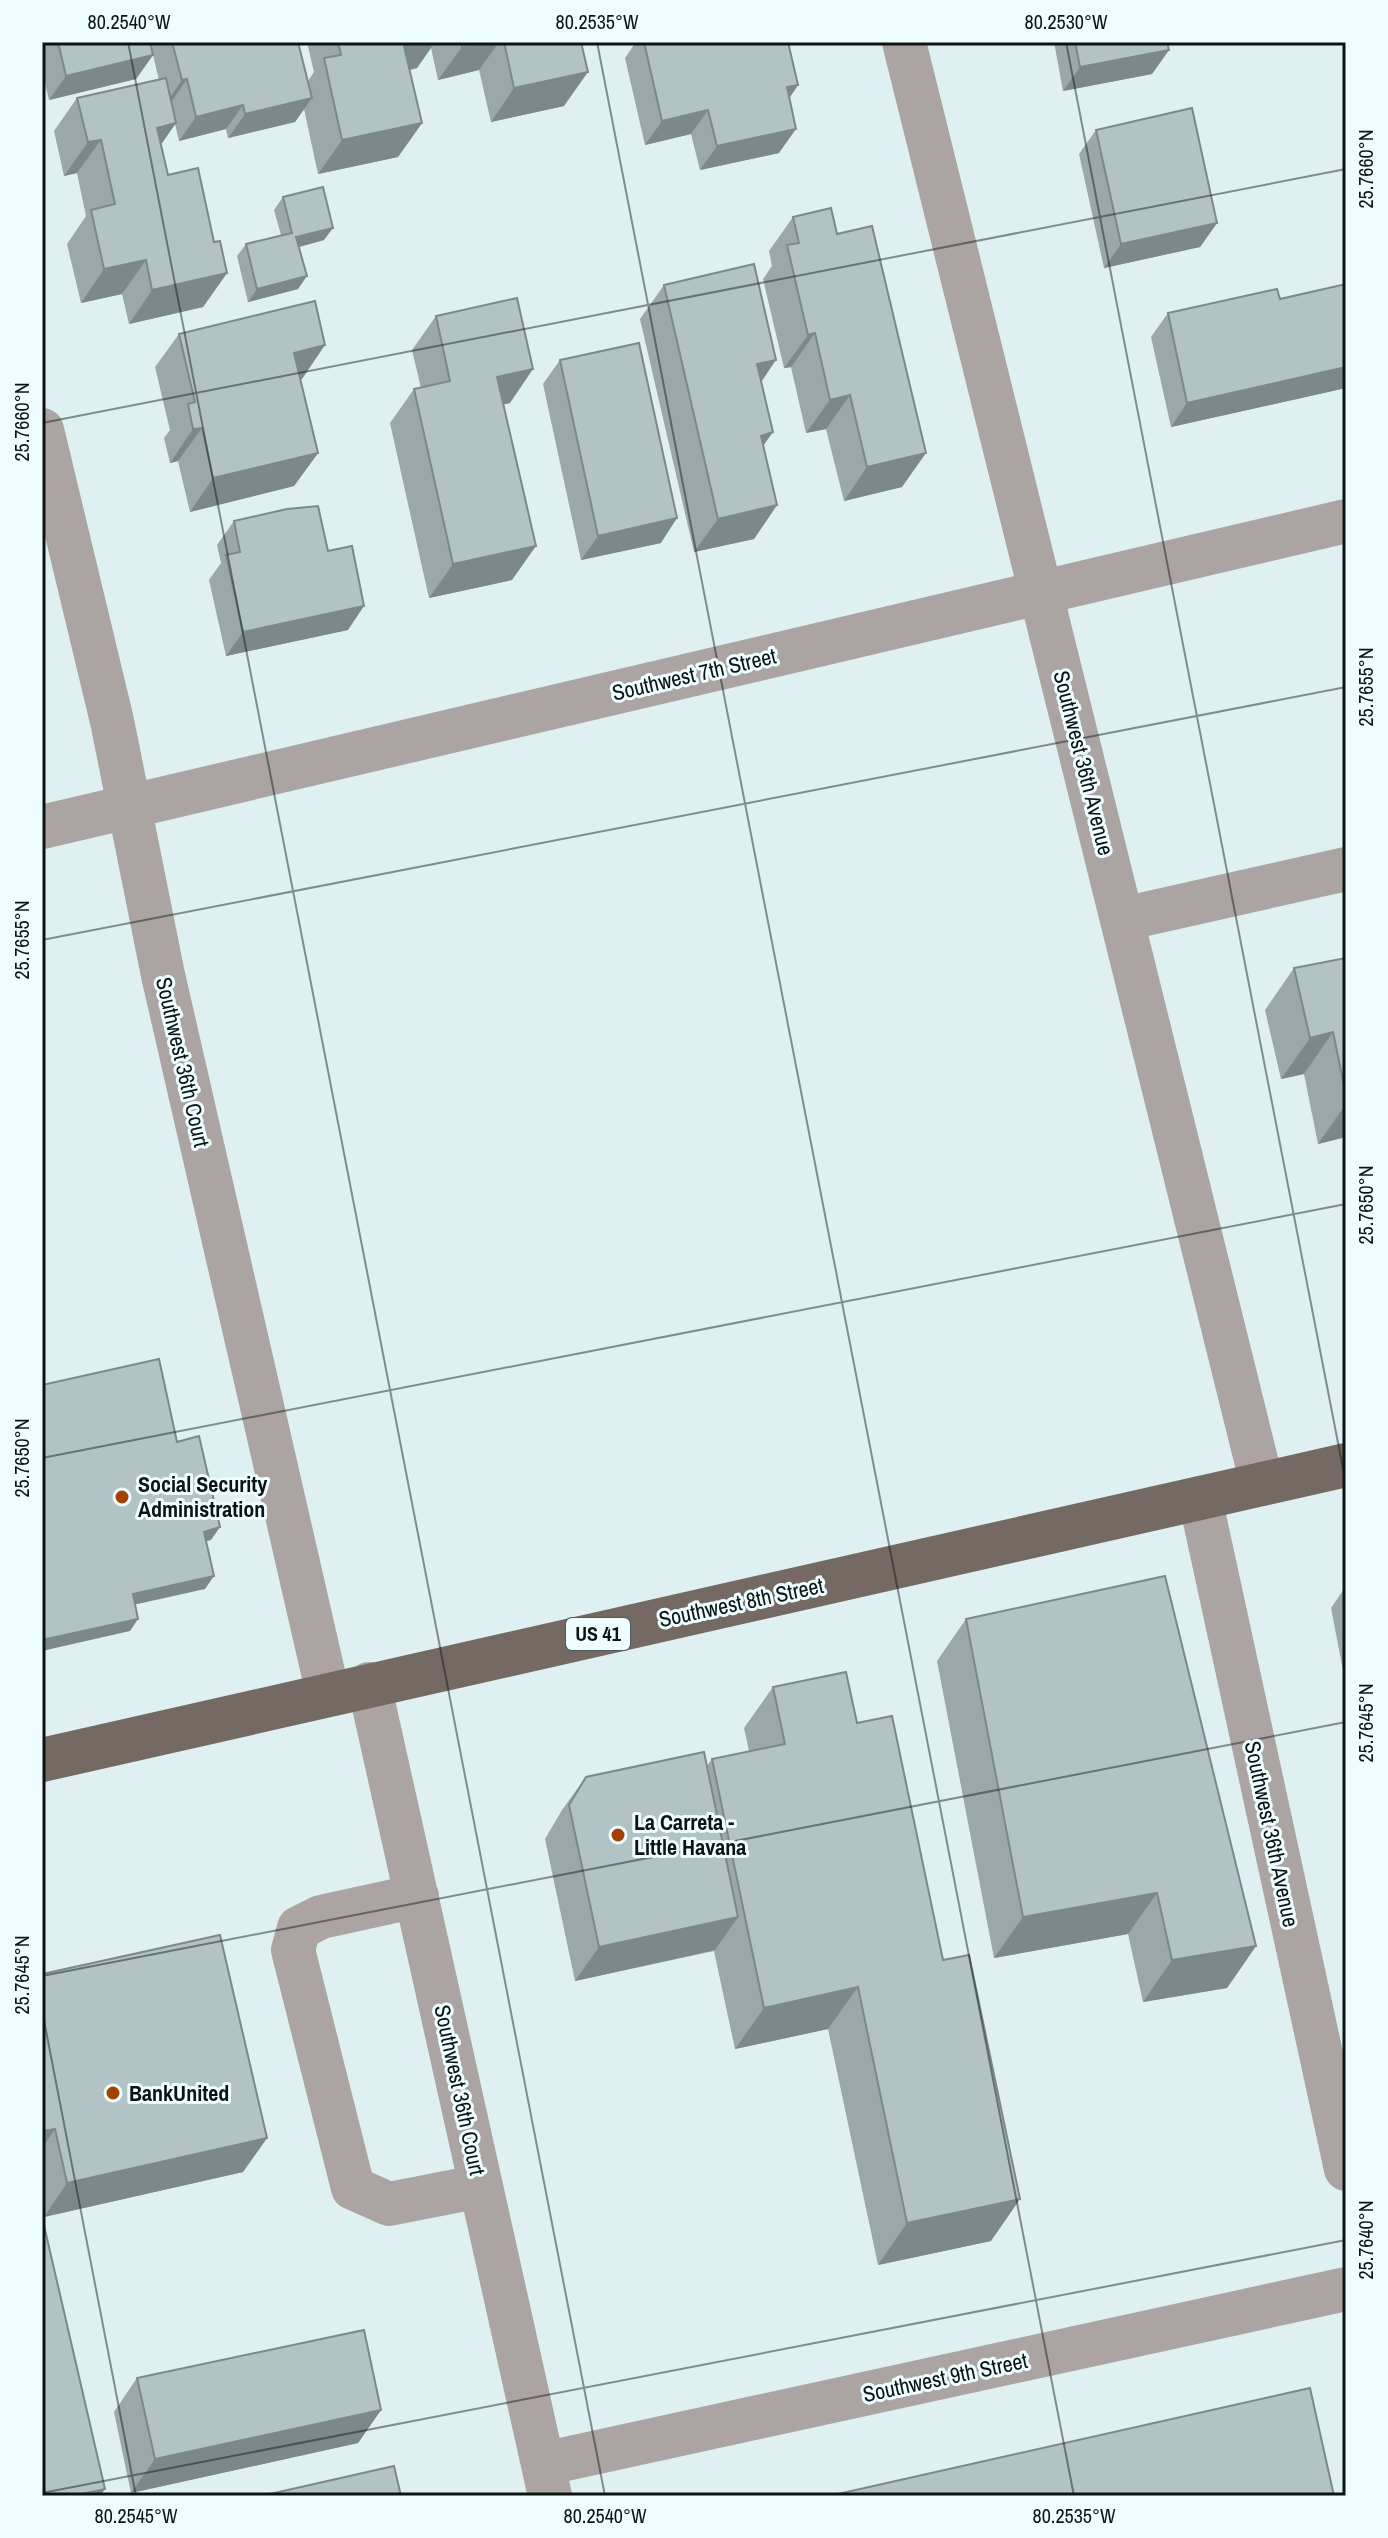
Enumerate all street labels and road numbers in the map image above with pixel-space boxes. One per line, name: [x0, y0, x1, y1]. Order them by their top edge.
street label: Southwest 7th Street: [609, 641, 779, 707]
street label: Southwest 36th Avenue: [1047, 668, 1121, 858]
street label: Southwest 36th Court: [149, 974, 217, 1150]
street label: Southwest 8th Street: [656, 1570, 826, 1634]
road number: US 41: [566, 1618, 630, 1650]
street label: Southwest 36th Avenue: [1238, 1738, 1306, 1930]
street label: Southwest 36th Court: [427, 2002, 493, 2178]
street label: Southwest 9th Street: [860, 2345, 1030, 2409]

